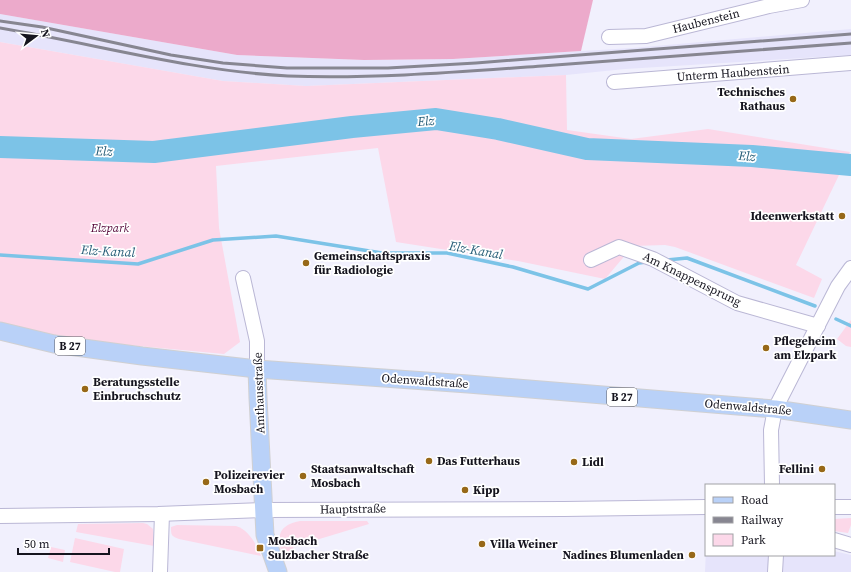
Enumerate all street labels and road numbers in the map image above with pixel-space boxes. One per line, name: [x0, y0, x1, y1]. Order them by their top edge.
street label: Haubenstein: [671, 5, 741, 37]
street label: Unterm Haubenstein: [676, 61, 790, 85]
street label: Am Knappensprung: [640, 248, 744, 310]
road number: B 27: [55, 337, 85, 355]
street label: Amthausstraße: [250, 352, 268, 434]
street label: Odenwaldstraße: [381, 370, 469, 392]
road number: B 27: [607, 388, 637, 406]
street label: Odenwaldstraße: [704, 395, 792, 419]
street label: Hauptstraße: [320, 500, 386, 518]

